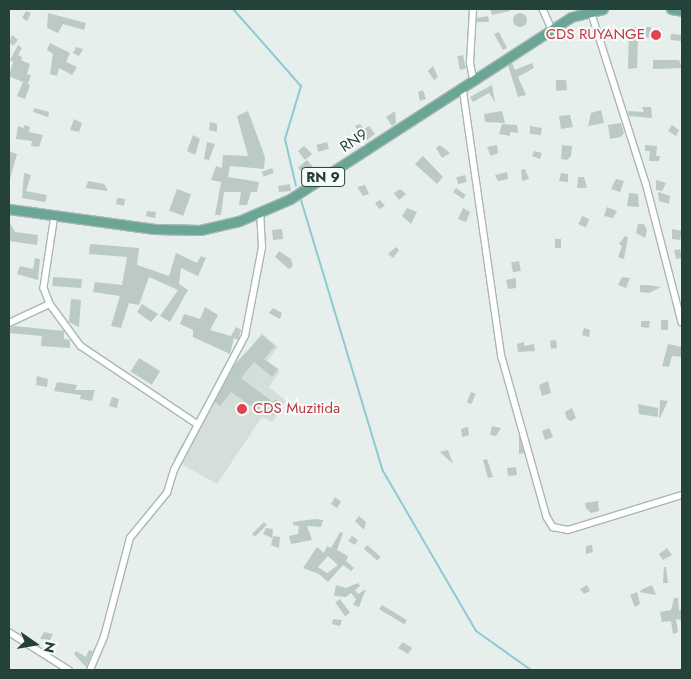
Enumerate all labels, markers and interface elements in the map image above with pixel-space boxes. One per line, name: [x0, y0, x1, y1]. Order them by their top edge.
place label: CDS RUYANGE: [546, 26, 645, 44]
marker: CDS RUYANGE: [649, 28, 663, 42]
street label: RN9: [337, 126, 371, 156]
road number: RN 9: [300, 166, 346, 188]
place label: CDS Muzitida: [253, 400, 340, 418]
marker: CDS Muzitida: [235, 402, 249, 416]
north arrow: [10, 619, 60, 669]
text: N: [39, 640, 61, 655]

